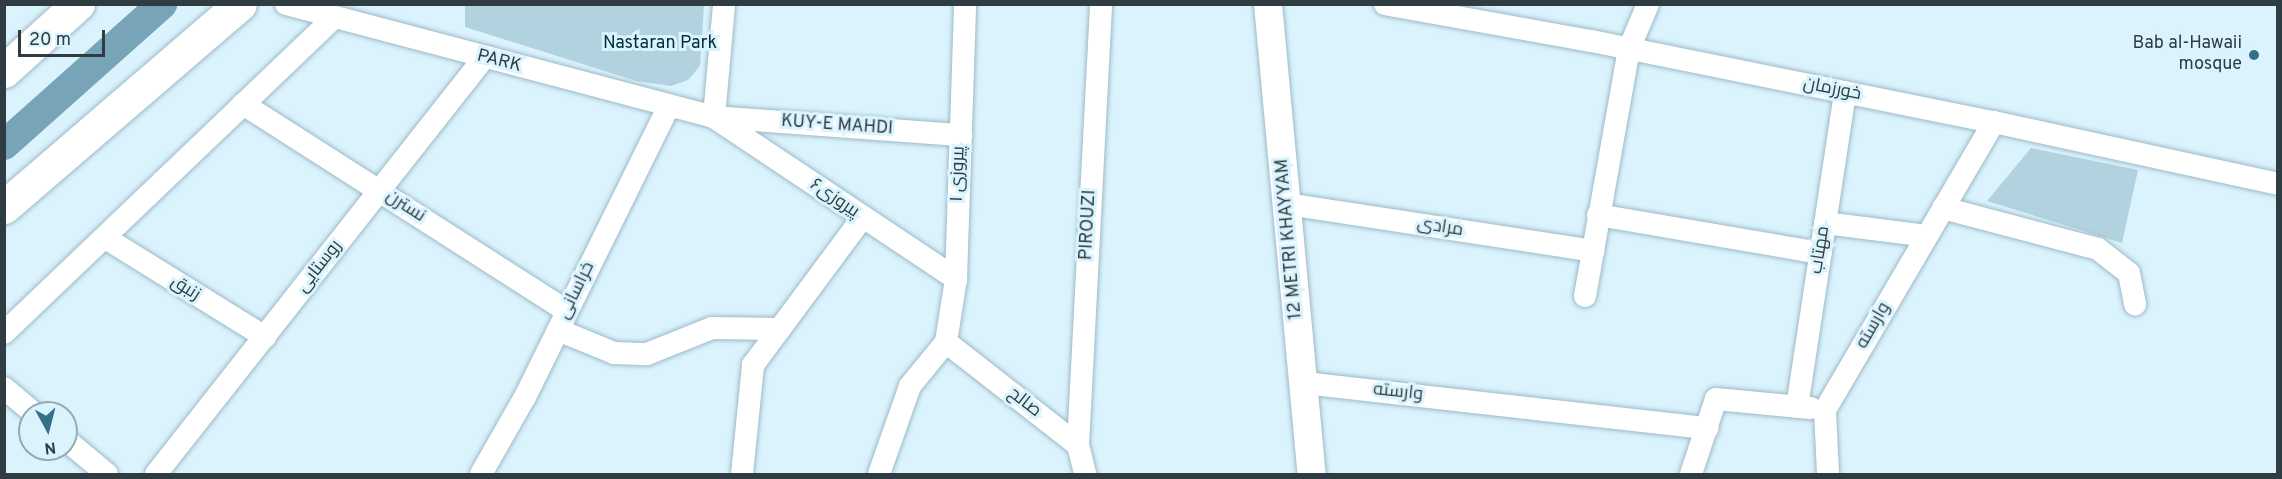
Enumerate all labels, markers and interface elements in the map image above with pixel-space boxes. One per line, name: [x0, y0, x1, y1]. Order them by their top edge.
scale bar: [21, 18, 108, 56]
text: 20 m: [29, 29, 71, 52]
park label: Nastaran Park: [603, 33, 717, 55]
place label: Bab al-Hawaii mosque: [2132, 34, 2242, 76]
street label: PARK: [474, 46, 524, 78]
marker: Bab al-Hawaii mosque: [2247, 48, 2261, 62]
street label: خورزمان: [1801, 74, 1863, 106]
street label: KUY-E MAHDI: [780, 111, 894, 141]
street label: پیروزی ۱: [947, 146, 971, 202]
street label: 12 METRI KHAYYAM: [1272, 158, 1308, 320]
street label: پیروزی۶: [805, 175, 863, 223]
street label: نسترن: [381, 186, 429, 228]
street label: PIROUZI: [1076, 189, 1102, 261]
street label: مرادی: [1415, 214, 1465, 242]
street label: مهتاب: [1807, 224, 1835, 276]
street label: روستایی: [293, 236, 347, 298]
street label: خراسانی: [554, 259, 600, 323]
street label: زنبق: [166, 272, 204, 306]
street label: وارسته: [1852, 299, 1896, 353]
street label: وارسته: [1372, 380, 1424, 406]
street label: صالح: [1003, 383, 1045, 423]
north arrow: [18, 401, 78, 461]
text: N: [43, 436, 57, 458]

